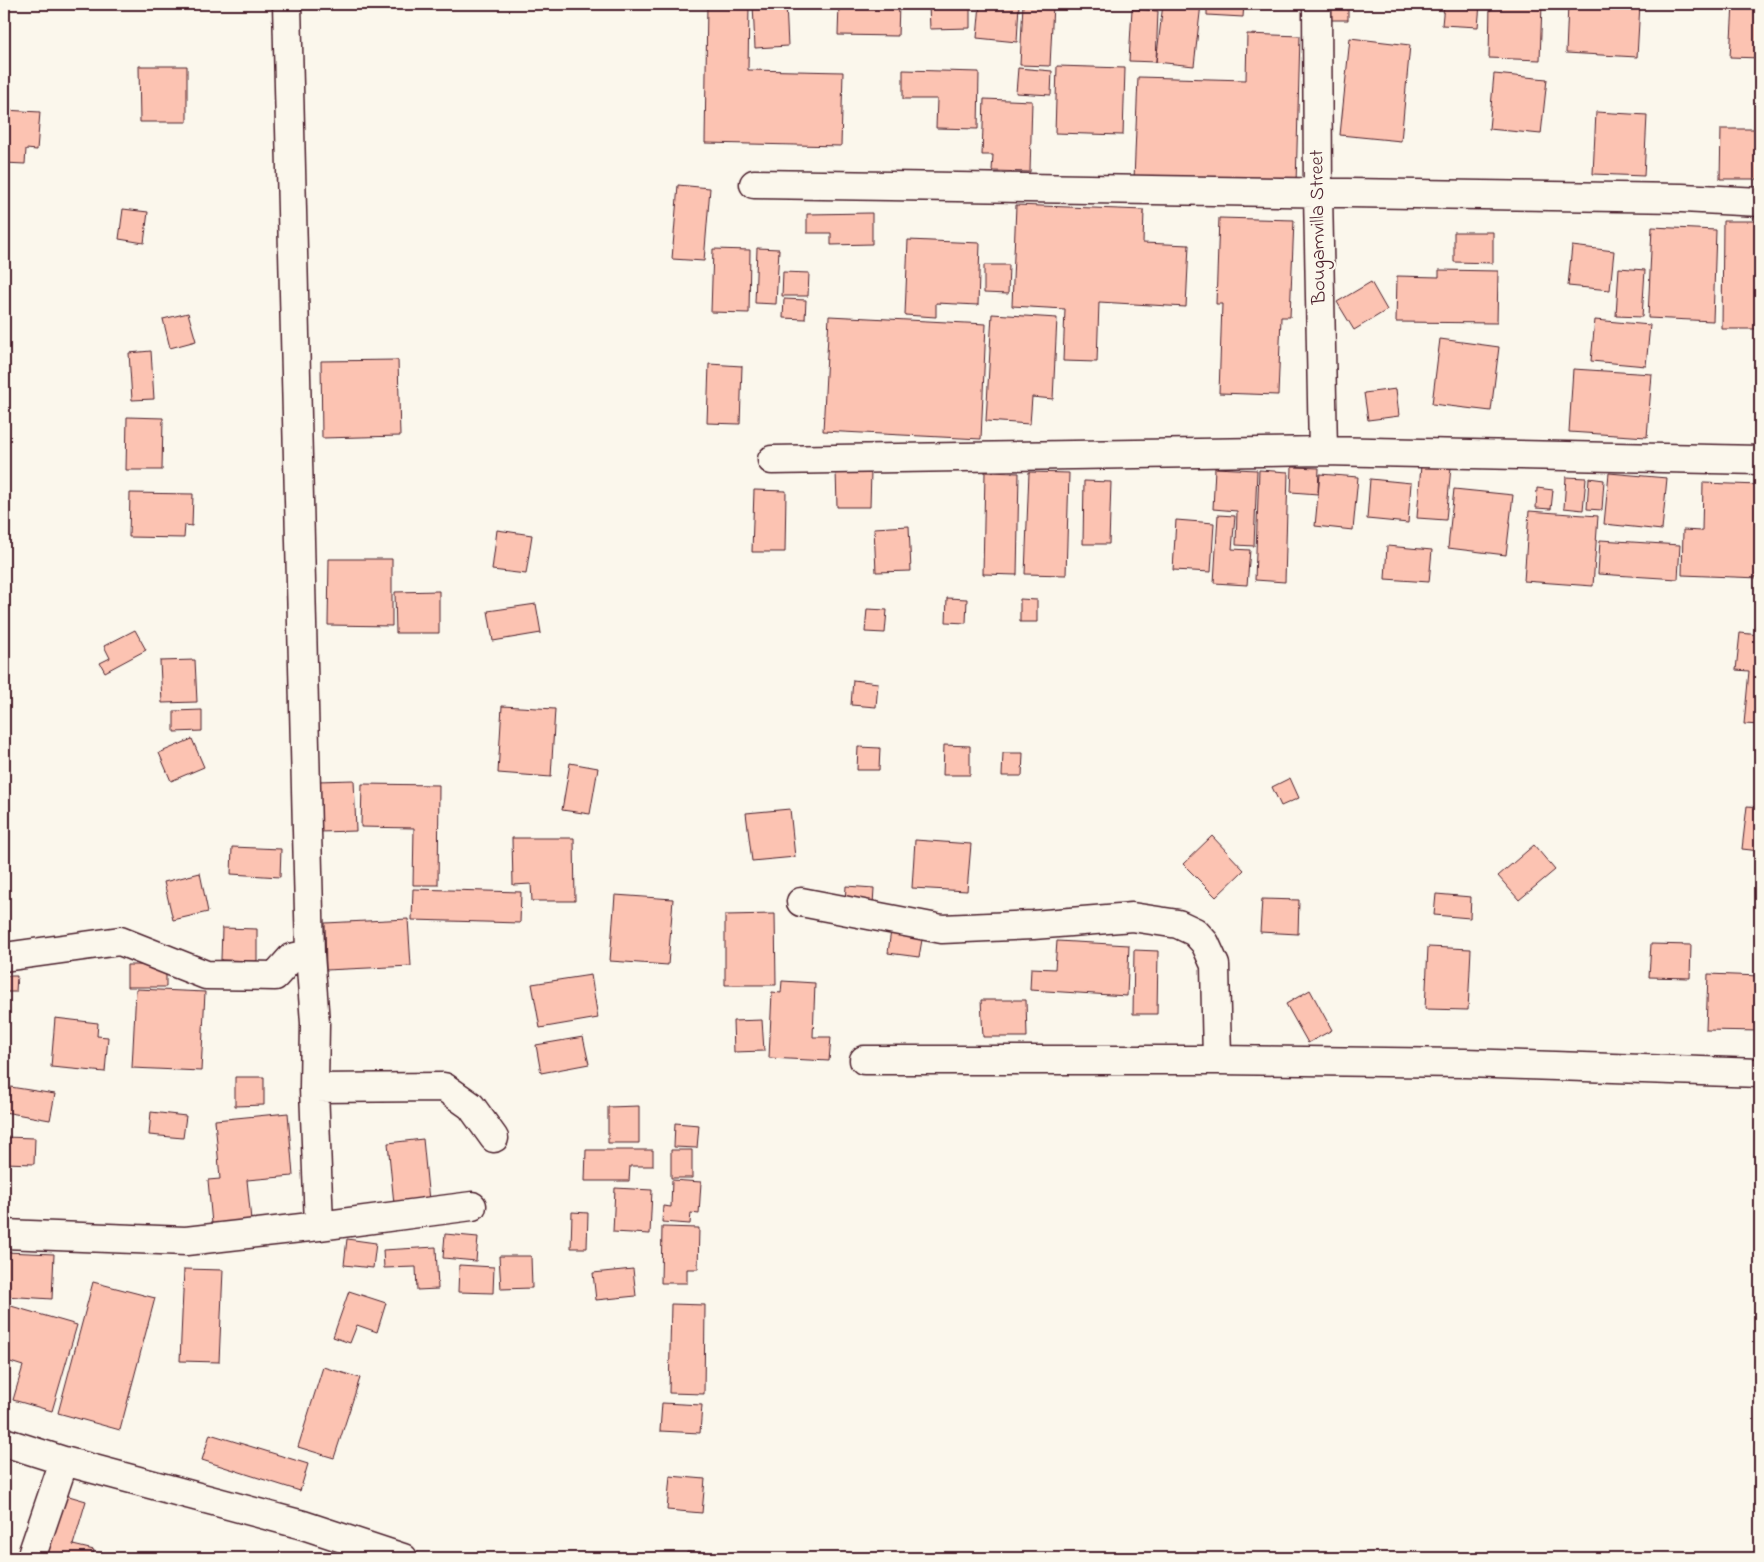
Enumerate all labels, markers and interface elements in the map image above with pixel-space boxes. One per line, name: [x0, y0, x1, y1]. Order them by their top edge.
street label: Bougamvilla Street: [1303, 149, 1336, 306]

